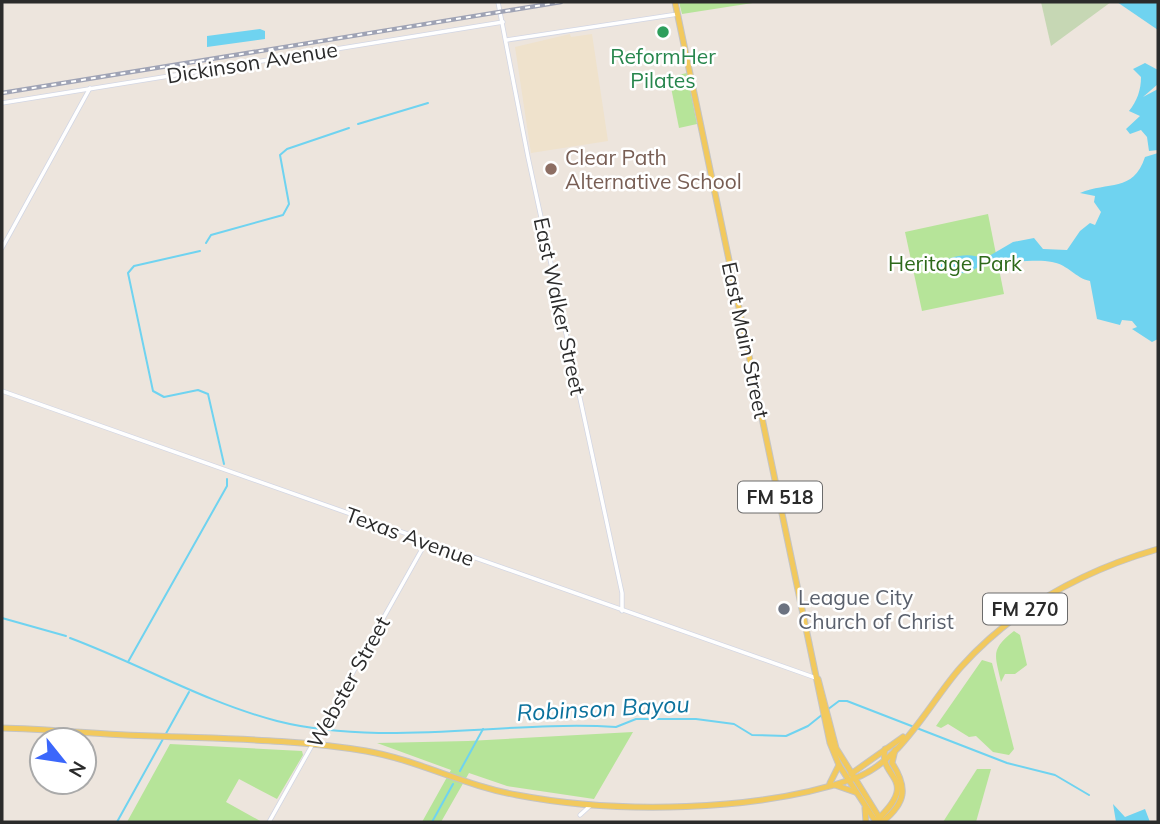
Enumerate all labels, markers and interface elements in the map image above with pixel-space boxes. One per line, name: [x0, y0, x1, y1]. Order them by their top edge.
marker: ReformHer Pilates: [655, 24, 671, 40]
street label: Dickinson Avenue: [165, 36, 339, 88]
place label: ReformHer Pilates: [610, 43, 716, 93]
place label: Clear Path Alternative School: [565, 144, 742, 194]
marker: Clear Path Alternative School: [543, 161, 559, 177]
street label: East Walker Street: [528, 215, 592, 397]
park label: Heritage Park: [888, 250, 1022, 276]
street label: East Main Street: [717, 259, 775, 421]
road number: FM 518: [738, 482, 822, 512]
street label: Texas Avenue: [342, 501, 478, 571]
place label: League City Church of Christ: [798, 584, 954, 634]
road number: FM 270: [983, 594, 1067, 624]
marker: League City Church of Christ: [776, 601, 792, 617]
street label: Webster Street: [301, 612, 395, 752]
water label: Robinson Bayou: [516, 689, 690, 727]
north arrow: [28, 726, 98, 796]
text: N: [64, 757, 92, 782]

